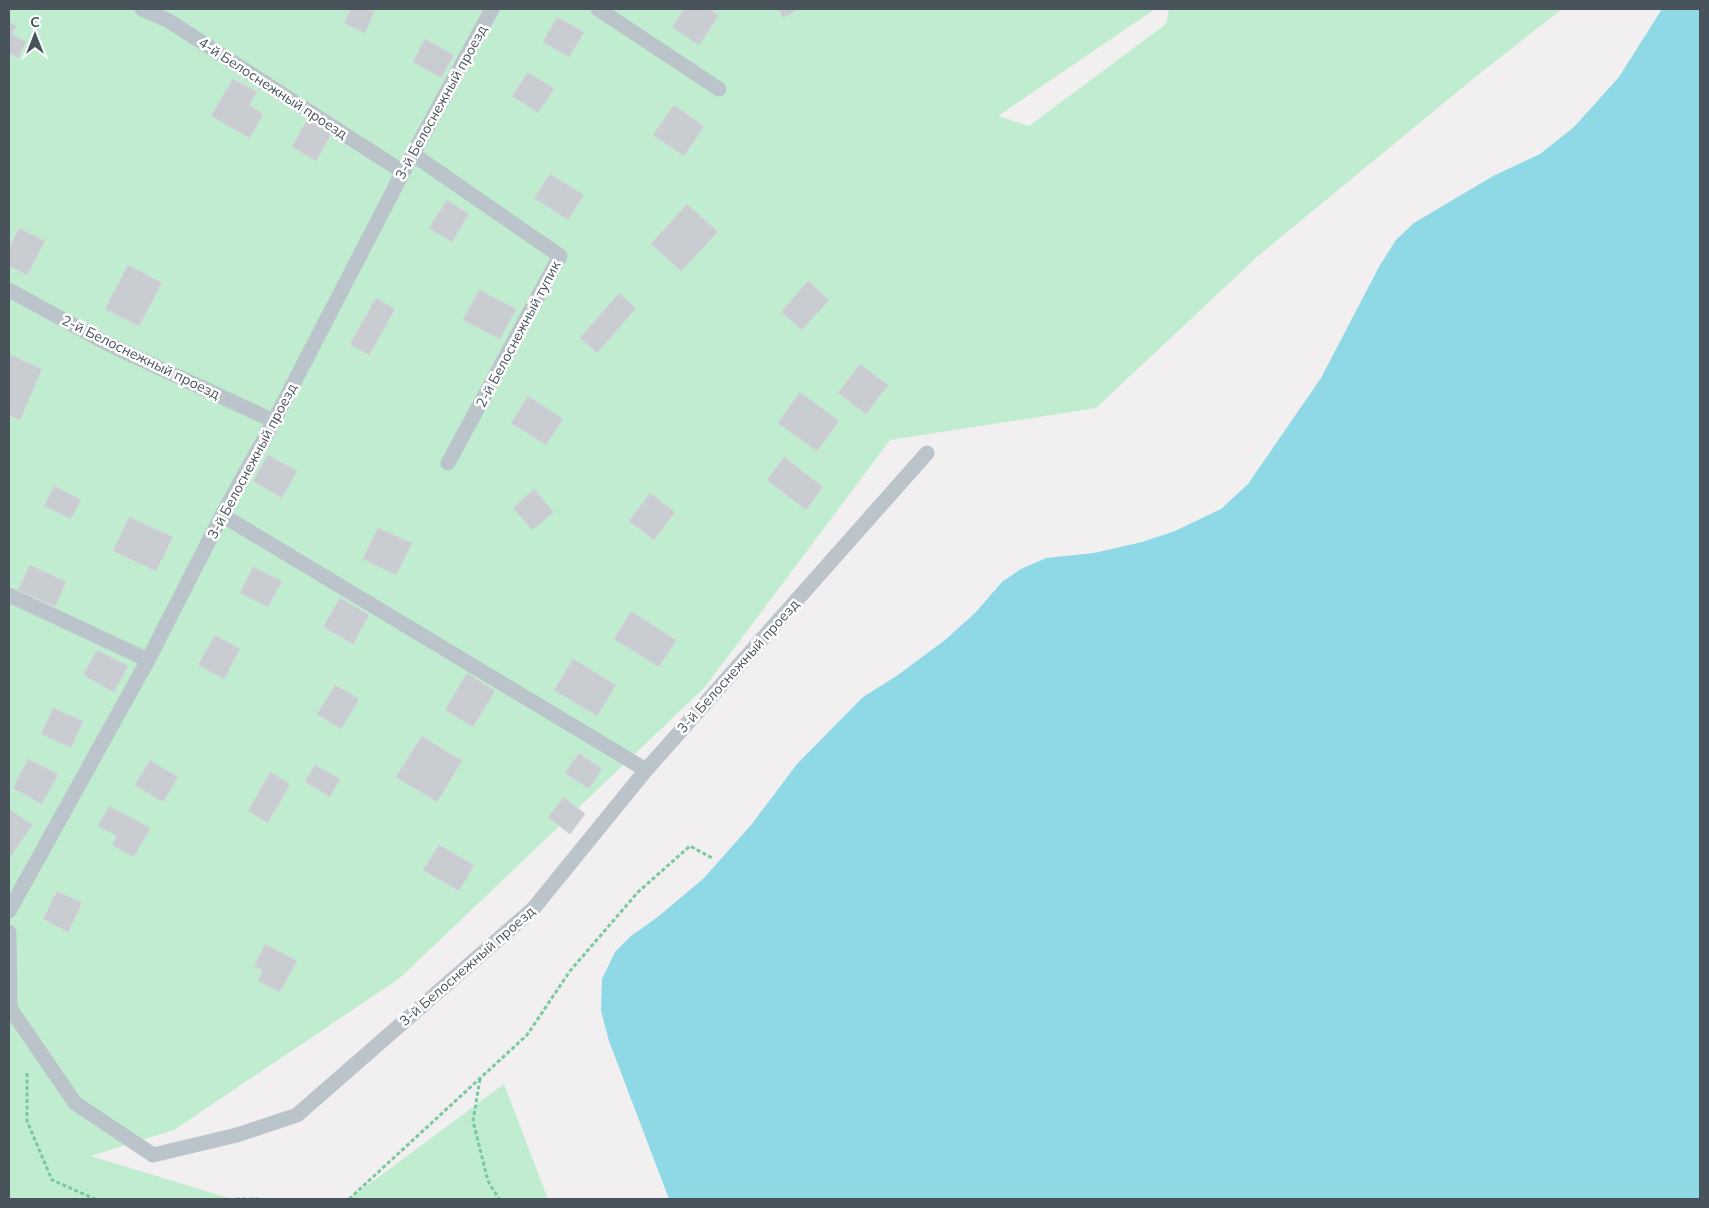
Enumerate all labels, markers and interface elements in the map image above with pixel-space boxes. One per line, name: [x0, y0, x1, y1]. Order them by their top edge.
north arrow: [10, 10, 60, 60]
text: С: [30, 13, 40, 31]
street label: 3-й Белоснежный проезд: [391, 21, 491, 182]
street label: 4-й Белоснежный проезд: [195, 33, 351, 143]
street label: 2-й Белоснежный тупик: [472, 257, 565, 410]
street label: 2-й Белоснежный проезд: [59, 311, 223, 403]
street label: 3-й Белоснежный проезд: [203, 380, 301, 542]
street label: 3-й Белоснежный проезд: [673, 595, 803, 737]
street label: 3-й Белоснежный проезд: [396, 902, 539, 1030]

